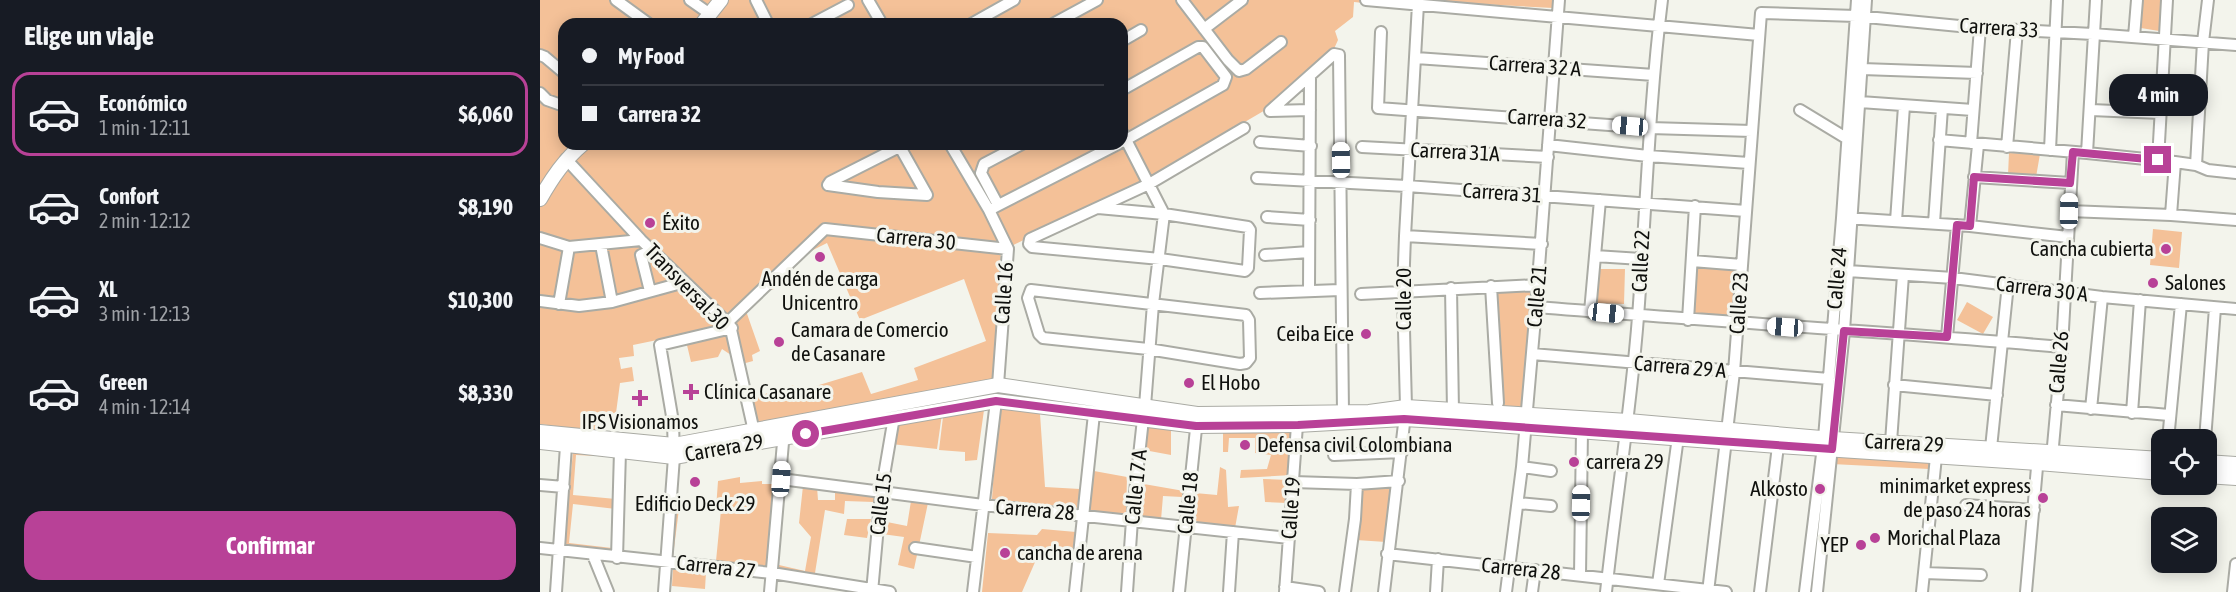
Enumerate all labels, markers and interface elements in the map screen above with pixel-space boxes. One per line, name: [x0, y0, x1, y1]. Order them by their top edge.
street label: Carrera 33: [1959, 12, 2039, 42]
text: Elige un viaje: [24, 20, 154, 51]
text: My Food: [618, 43, 684, 69]
street label: Carrera 32 A: [1488, 50, 1583, 80]
callout: 4 min: [2108, 73, 2208, 115]
text: 4 min: [2138, 83, 2179, 106]
icon: car: [27, 87, 81, 141]
text: Económico: [99, 90, 187, 116]
text: $6,060: [458, 101, 513, 127]
text: Carrera 32: [618, 101, 701, 127]
street label: Carrera 32: [1507, 103, 1587, 133]
car: [1611, 115, 1649, 137]
text: 1 min · 12:11: [99, 116, 191, 139]
street label: Carrera 31A: [1410, 137, 1501, 165]
car: [1332, 142, 1350, 178]
route end: [2144, 146, 2171, 173]
street label: Carrera 31: [1462, 177, 1542, 207]
icon: car: [27, 180, 81, 234]
text: Confort: [99, 183, 159, 209]
car: [2060, 193, 2078, 229]
text: $8,190: [458, 194, 513, 220]
text: 2 min · 12:12: [99, 209, 191, 232]
place label: Éxito: [662, 210, 700, 234]
marker: Éxito: [643, 216, 657, 230]
street label: Carrera 30: [875, 222, 957, 254]
street label: Calle 22: [1626, 229, 1654, 293]
place label: Cancha cubierta: [2030, 236, 2154, 260]
street label: Transversal 30: [641, 238, 735, 335]
marker: Cancha cubierta: [2159, 242, 2173, 256]
street label: Calle 24: [1821, 246, 1851, 310]
marker: Andén de carga Unicentro: [813, 250, 827, 264]
street label: Calle 16: [989, 261, 1017, 325]
street label: Calle 21: [1521, 264, 1551, 328]
place label: Andén de carga Unicentro: [762, 266, 878, 314]
street label: Calle 20: [1391, 268, 1415, 330]
street label: Carrera 30 A: [1995, 270, 2090, 306]
place label: Salones: [2165, 270, 2226, 294]
street label: Calle 23: [1724, 271, 1752, 335]
icon: car: [27, 273, 81, 327]
text: XL: [99, 276, 117, 302]
marker: Salones: [2146, 276, 2160, 290]
text: $10,300: [448, 287, 513, 313]
text: 3 min · 12:13: [99, 302, 191, 325]
car: [1587, 302, 1625, 324]
place label: Camara de Comercio de Casanare: [791, 317, 949, 365]
car: [1766, 317, 1804, 337]
place label: Ceiba Eice: [1277, 321, 1354, 345]
marker: Ceiba Eice: [1359, 327, 1373, 341]
street label: Calle 26: [2043, 330, 2073, 394]
marker: Camara de Comercio de Casanare: [772, 335, 786, 349]
street label: Carrera 29 A: [1633, 350, 1728, 382]
icon: car: [27, 366, 81, 420]
text: Green: [99, 369, 148, 395]
place label: El Hobo: [1201, 370, 1260, 394]
marker: El Hobo: [1182, 376, 1196, 390]
place label: Clínica Casanare: [704, 379, 831, 403]
text: $8,330: [458, 380, 513, 406]
marker: Clínica Casanare: [682, 383, 700, 401]
marker: IPS Visionamos: [631, 389, 649, 407]
text: 4 min · 12:14: [99, 395, 191, 418]
place label: IPS Visionamos: [582, 409, 698, 433]
route start: [792, 420, 819, 447]
street label: Carrera 29: [683, 428, 765, 466]
street label: Carrera 29: [1864, 428, 1944, 456]
map controls: [2151, 429, 2217, 573]
button: locate: [2151, 429, 2217, 495]
place label: Defensa civil Colombiana: [1257, 432, 1453, 456]
marker: Defensa civil Colombiana: [1238, 438, 1252, 452]
street label: Calle 17 A: [1119, 447, 1151, 526]
place label: carrera 29: [1586, 449, 1664, 473]
marker: carrera 29: [1567, 455, 1581, 469]
car: [771, 460, 791, 498]
street label: Calle 15: [864, 471, 896, 536]
street label: Calle 18: [1172, 471, 1202, 535]
place label: minimarket express de paso 24 horas: [1879, 473, 2031, 521]
marker: Edificio Deck 29: [688, 475, 702, 489]
street label: Calle 19: [1276, 476, 1304, 540]
place label: Alkosto: [1750, 476, 1808, 500]
marker: Alkosto: [1813, 482, 1827, 496]
car: [1572, 485, 1590, 521]
place label: Edificio Deck 29: [635, 491, 755, 515]
marker: minimarket express de paso 24 horas: [2036, 491, 2050, 505]
street label: Carrera 28: [995, 494, 1076, 524]
button: layers: [2151, 507, 2217, 573]
button: Confirmar: [24, 511, 516, 580]
place label: Morichal Plaza: [1887, 525, 2001, 549]
marker: Morichal Plaza: [1868, 531, 1882, 545]
place label: YEP: [1820, 532, 1849, 556]
marker: YEP: [1854, 538, 1868, 552]
place label: cancha de arena: [1017, 540, 1143, 564]
marker: cancha de arena: [998, 546, 1012, 560]
street label: Carrera 27: [675, 549, 757, 583]
street label: Carrera 28: [1480, 552, 1562, 584]

